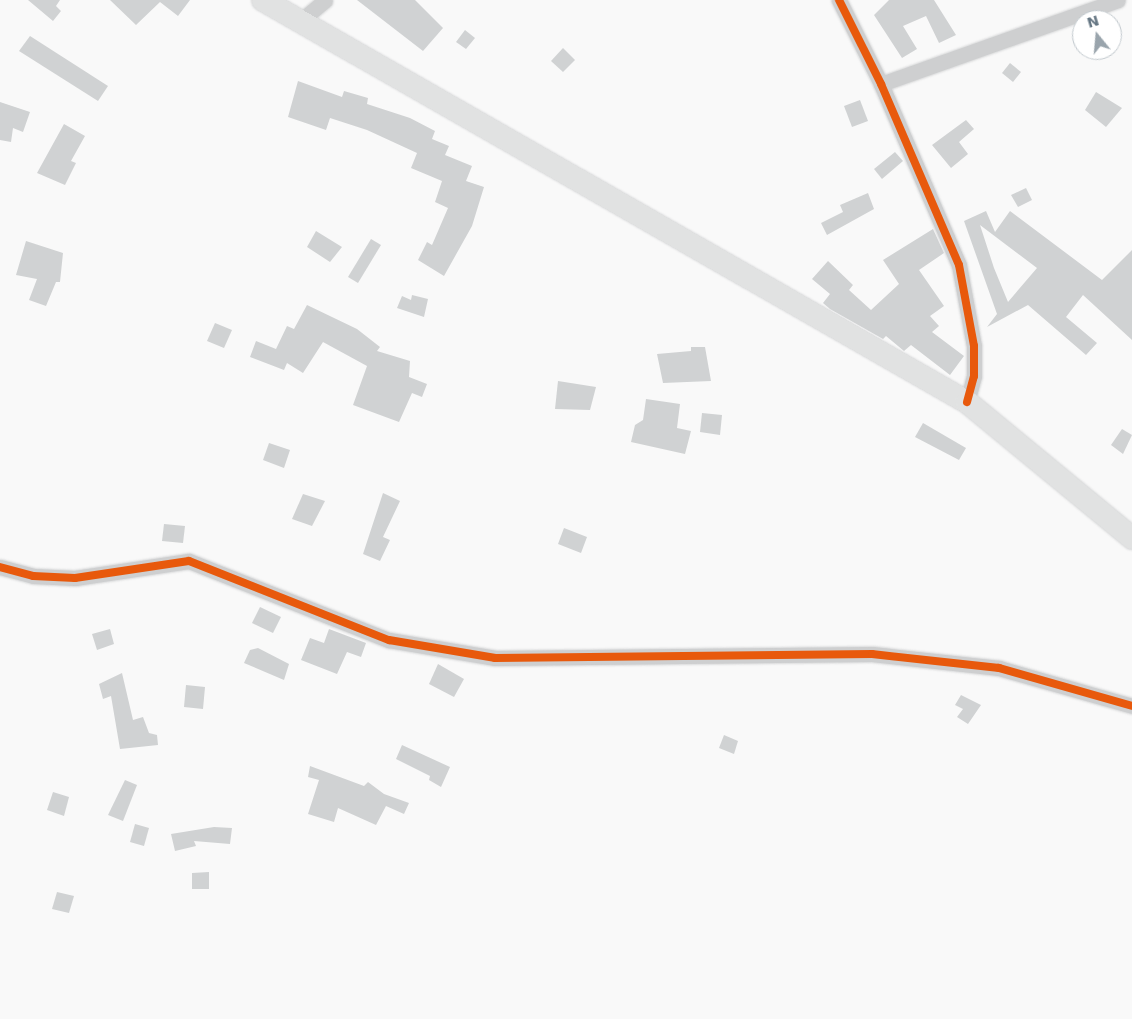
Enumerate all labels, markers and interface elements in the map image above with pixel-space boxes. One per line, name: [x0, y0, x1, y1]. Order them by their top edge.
north arrow: [1072, 10, 1122, 60]
text: N: [1085, 12, 1101, 31]

